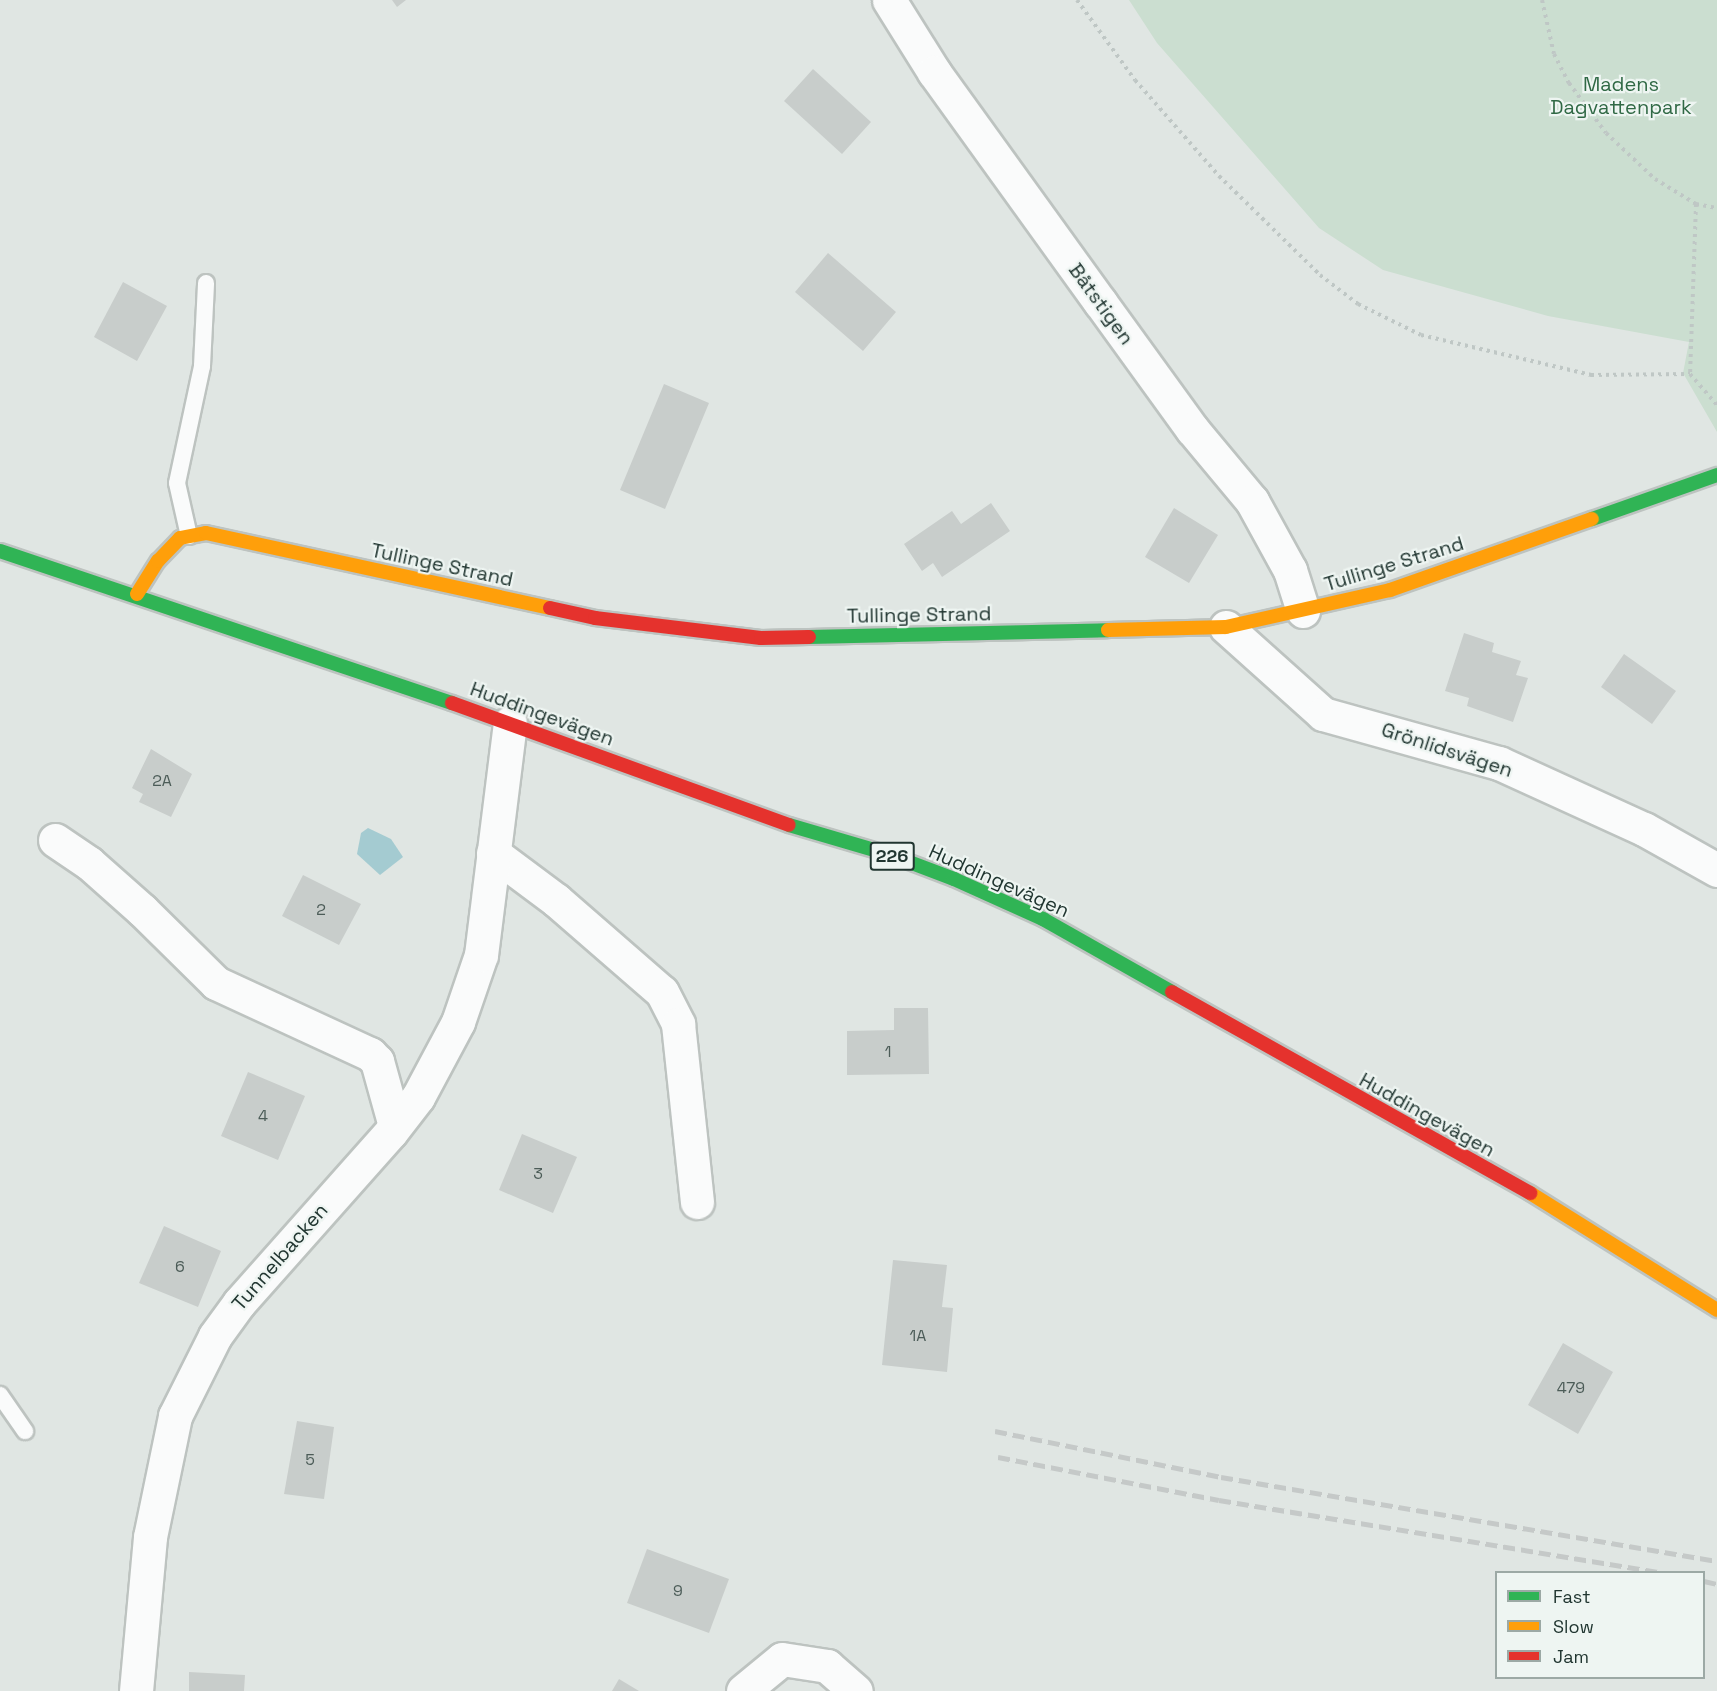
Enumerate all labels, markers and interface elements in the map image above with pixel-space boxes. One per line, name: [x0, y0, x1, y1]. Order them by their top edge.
park label: Madens Dagvattenpark: [1550, 72, 1692, 119]
street label: Båtstigen: [1063, 259, 1139, 349]
street label: Tullinge Strand: [1321, 531, 1467, 597]
street label: Tullinge Strand: [369, 538, 515, 592]
street label: Tullinge Strand: [847, 602, 991, 628]
street label: Huddingevägen: [467, 677, 617, 751]
street label: Grönlidsvägen: [1378, 717, 1516, 783]
house number: 2A: [152, 771, 172, 791]
street label: Huddingevägen: [925, 839, 1073, 923]
road number: 226: [870, 841, 914, 871]
house number: 2: [316, 900, 326, 920]
house number: 1: [885, 1042, 891, 1062]
street label: Huddingevägen: [1355, 1068, 1499, 1162]
house number: 4: [258, 1106, 268, 1126]
house number: 3: [533, 1164, 543, 1184]
street label: Tunnelbacken: [227, 1199, 333, 1315]
house number: 6: [175, 1257, 185, 1277]
house number: 1A: [910, 1326, 926, 1346]
house number: 479: [1557, 1378, 1585, 1398]
house number: 5: [305, 1450, 315, 1470]
legend: [1495, 1571, 1705, 1679]
house number: 9: [673, 1581, 683, 1601]
text: Fast: [1553, 1585, 1590, 1608]
text: Slow: [1553, 1615, 1594, 1638]
text: Jam: [1553, 1645, 1589, 1668]

